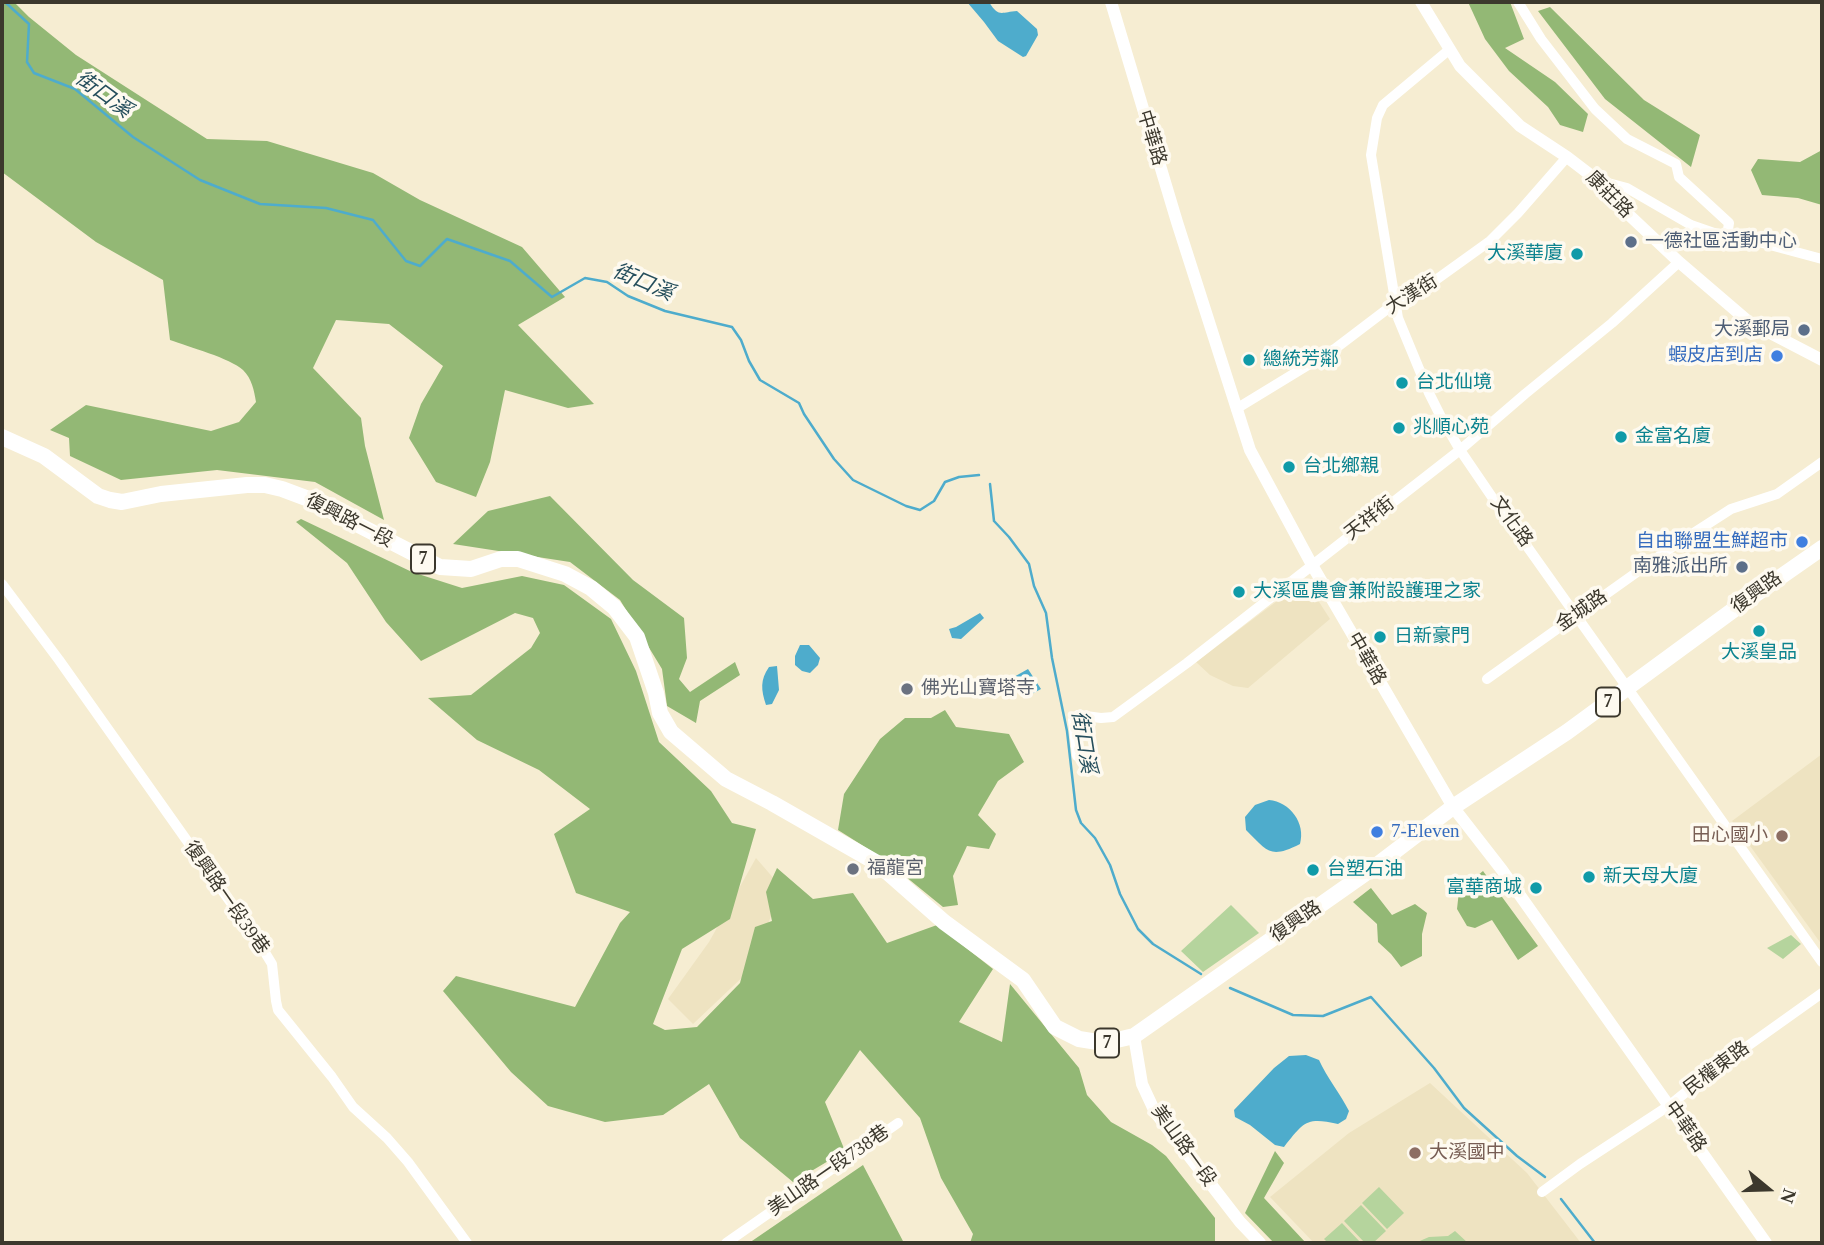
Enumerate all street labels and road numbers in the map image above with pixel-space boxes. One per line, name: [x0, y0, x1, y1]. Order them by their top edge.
street label: 中華路: [1132, 107, 1170, 169]
street label: 康莊路: [1581, 167, 1637, 223]
street label: 大漢街: [1382, 270, 1442, 320]
street label: 復興路一段: [302, 489, 396, 553]
street label: 天祥街: [1341, 492, 1399, 546]
street label: 文化路: [1485, 492, 1537, 552]
road number: 7: [411, 544, 435, 574]
street label: 復興路: [1727, 567, 1787, 619]
street label: 金城路: [1552, 585, 1612, 637]
street label: 中華路: [1342, 629, 1390, 689]
road number: 7: [1596, 688, 1620, 716]
street label: 復興路一段39巷: [179, 837, 273, 959]
street label: 復興路: [1266, 896, 1326, 948]
road number: 7: [1095, 1028, 1119, 1058]
street label: 民權東路: [1680, 1037, 1754, 1101]
street label: 中華路: [1659, 1097, 1711, 1157]
street label: 美山路一段: [1146, 1101, 1220, 1191]
street label: 美山路一段738巷: [764, 1121, 894, 1221]

